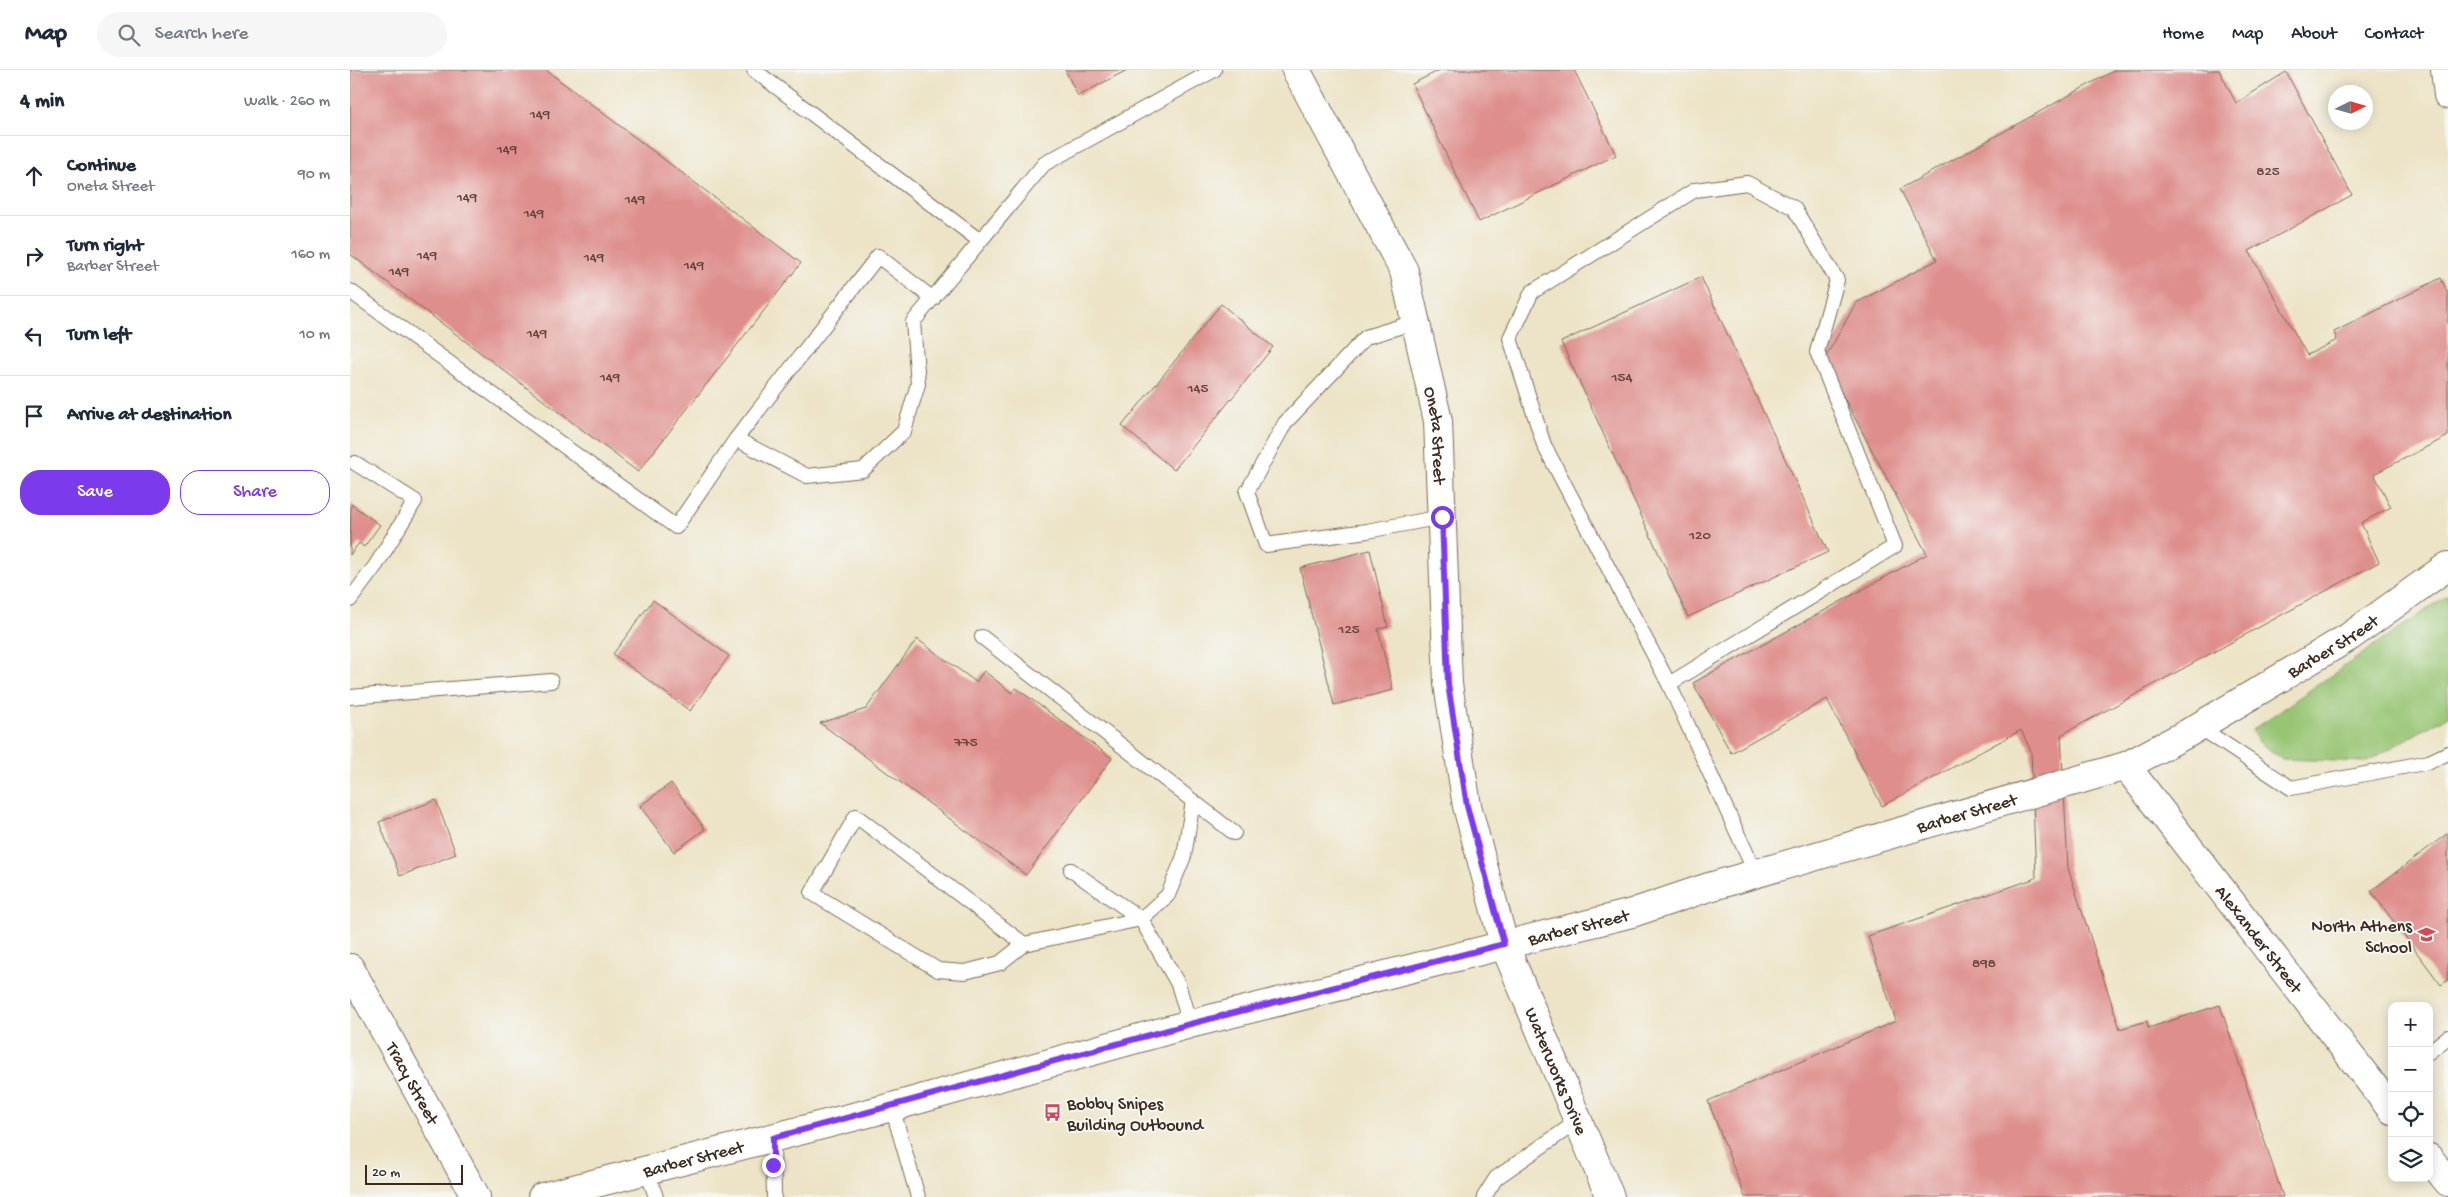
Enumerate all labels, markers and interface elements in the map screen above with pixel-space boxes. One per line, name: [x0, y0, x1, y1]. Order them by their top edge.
search box: [97, 12, 447, 57]
text: Map: [25, 20, 67, 49]
icon: search: [115, 21, 143, 49]
text: Search here: [155, 23, 248, 46]
text: Home: [2162, 24, 2204, 45]
text: Map: [2232, 24, 2263, 45]
text: About: [2291, 24, 2337, 45]
text: Contact: [2365, 24, 2423, 45]
north arrow: [2328, 85, 2373, 130]
text: 4 min: [20, 90, 64, 115]
text: Walk · 260 m: [244, 93, 330, 112]
house number: 149: [529, 106, 551, 124]
house number: 149: [496, 141, 518, 159]
text: Continue: [67, 155, 136, 178]
icon: ahead: [20, 162, 48, 190]
house number: 825: [2256, 163, 2280, 181]
text: 90 m: [298, 166, 330, 185]
text: Oneta Street: [67, 178, 154, 197]
house number: 149: [456, 189, 478, 207]
house number: 149: [624, 191, 646, 209]
house number: 149: [523, 205, 545, 223]
text: Turn right: [67, 235, 143, 258]
icon: right: [20, 242, 48, 270]
text: 160 m: [291, 246, 330, 265]
house number: 149: [416, 247, 438, 265]
house number: 149: [583, 249, 605, 267]
house number: 149: [683, 257, 705, 275]
text: Barber Street: [67, 258, 159, 277]
house number: 149: [388, 263, 410, 281]
icon: left: [20, 322, 48, 350]
text: Turn left: [67, 324, 131, 347]
house number: 149: [526, 325, 548, 343]
text: 10 m: [299, 326, 330, 345]
house number: 149: [599, 369, 621, 387]
house number: 154: [1610, 369, 1633, 387]
house number: 145: [1186, 380, 1209, 398]
street label: Oneta Street: [1418, 385, 1448, 486]
icon: arrive: [20, 402, 48, 430]
text: Arrive at destination: [67, 404, 231, 427]
button: Save: [20, 470, 170, 515]
button: Share: [180, 470, 330, 515]
route start: [1431, 506, 1454, 529]
house number: 120: [1688, 527, 1711, 545]
street label: Barber Street: [2284, 610, 2385, 685]
house number: 125: [1337, 621, 1360, 639]
house number: 775: [953, 734, 978, 752]
street label: Barber Street: [1914, 790, 2021, 839]
street label: Alexander Street: [2209, 882, 2307, 999]
street label: Barber Street: [1525, 906, 1633, 952]
place label: North Athens School: [2311, 917, 2413, 959]
school or university icon: North Athens School: [2416, 925, 2436, 945]
house number: 898: [1972, 955, 1996, 973]
map controls: [2388, 1002, 2433, 1182]
button: +: [2388, 1002, 2433, 1047]
street label: Waterworks Drive: [1519, 1005, 1591, 1139]
street label: Tracy Street: [379, 1038, 443, 1130]
button: −: [2388, 1047, 2433, 1092]
button: locate: [2388, 1092, 2433, 1137]
place label: Bobby Snipes Building Outbound: [1066, 1095, 1204, 1137]
bus stop icon: Bobby Snipes Building Outbound: [1043, 1103, 1063, 1123]
street label: Barber Street: [640, 1137, 748, 1184]
button: layers: [2388, 1137, 2433, 1182]
route end: [762, 1154, 785, 1177]
scale bar: [365, 1162, 462, 1185]
text: 20 m: [372, 1165, 400, 1182]

